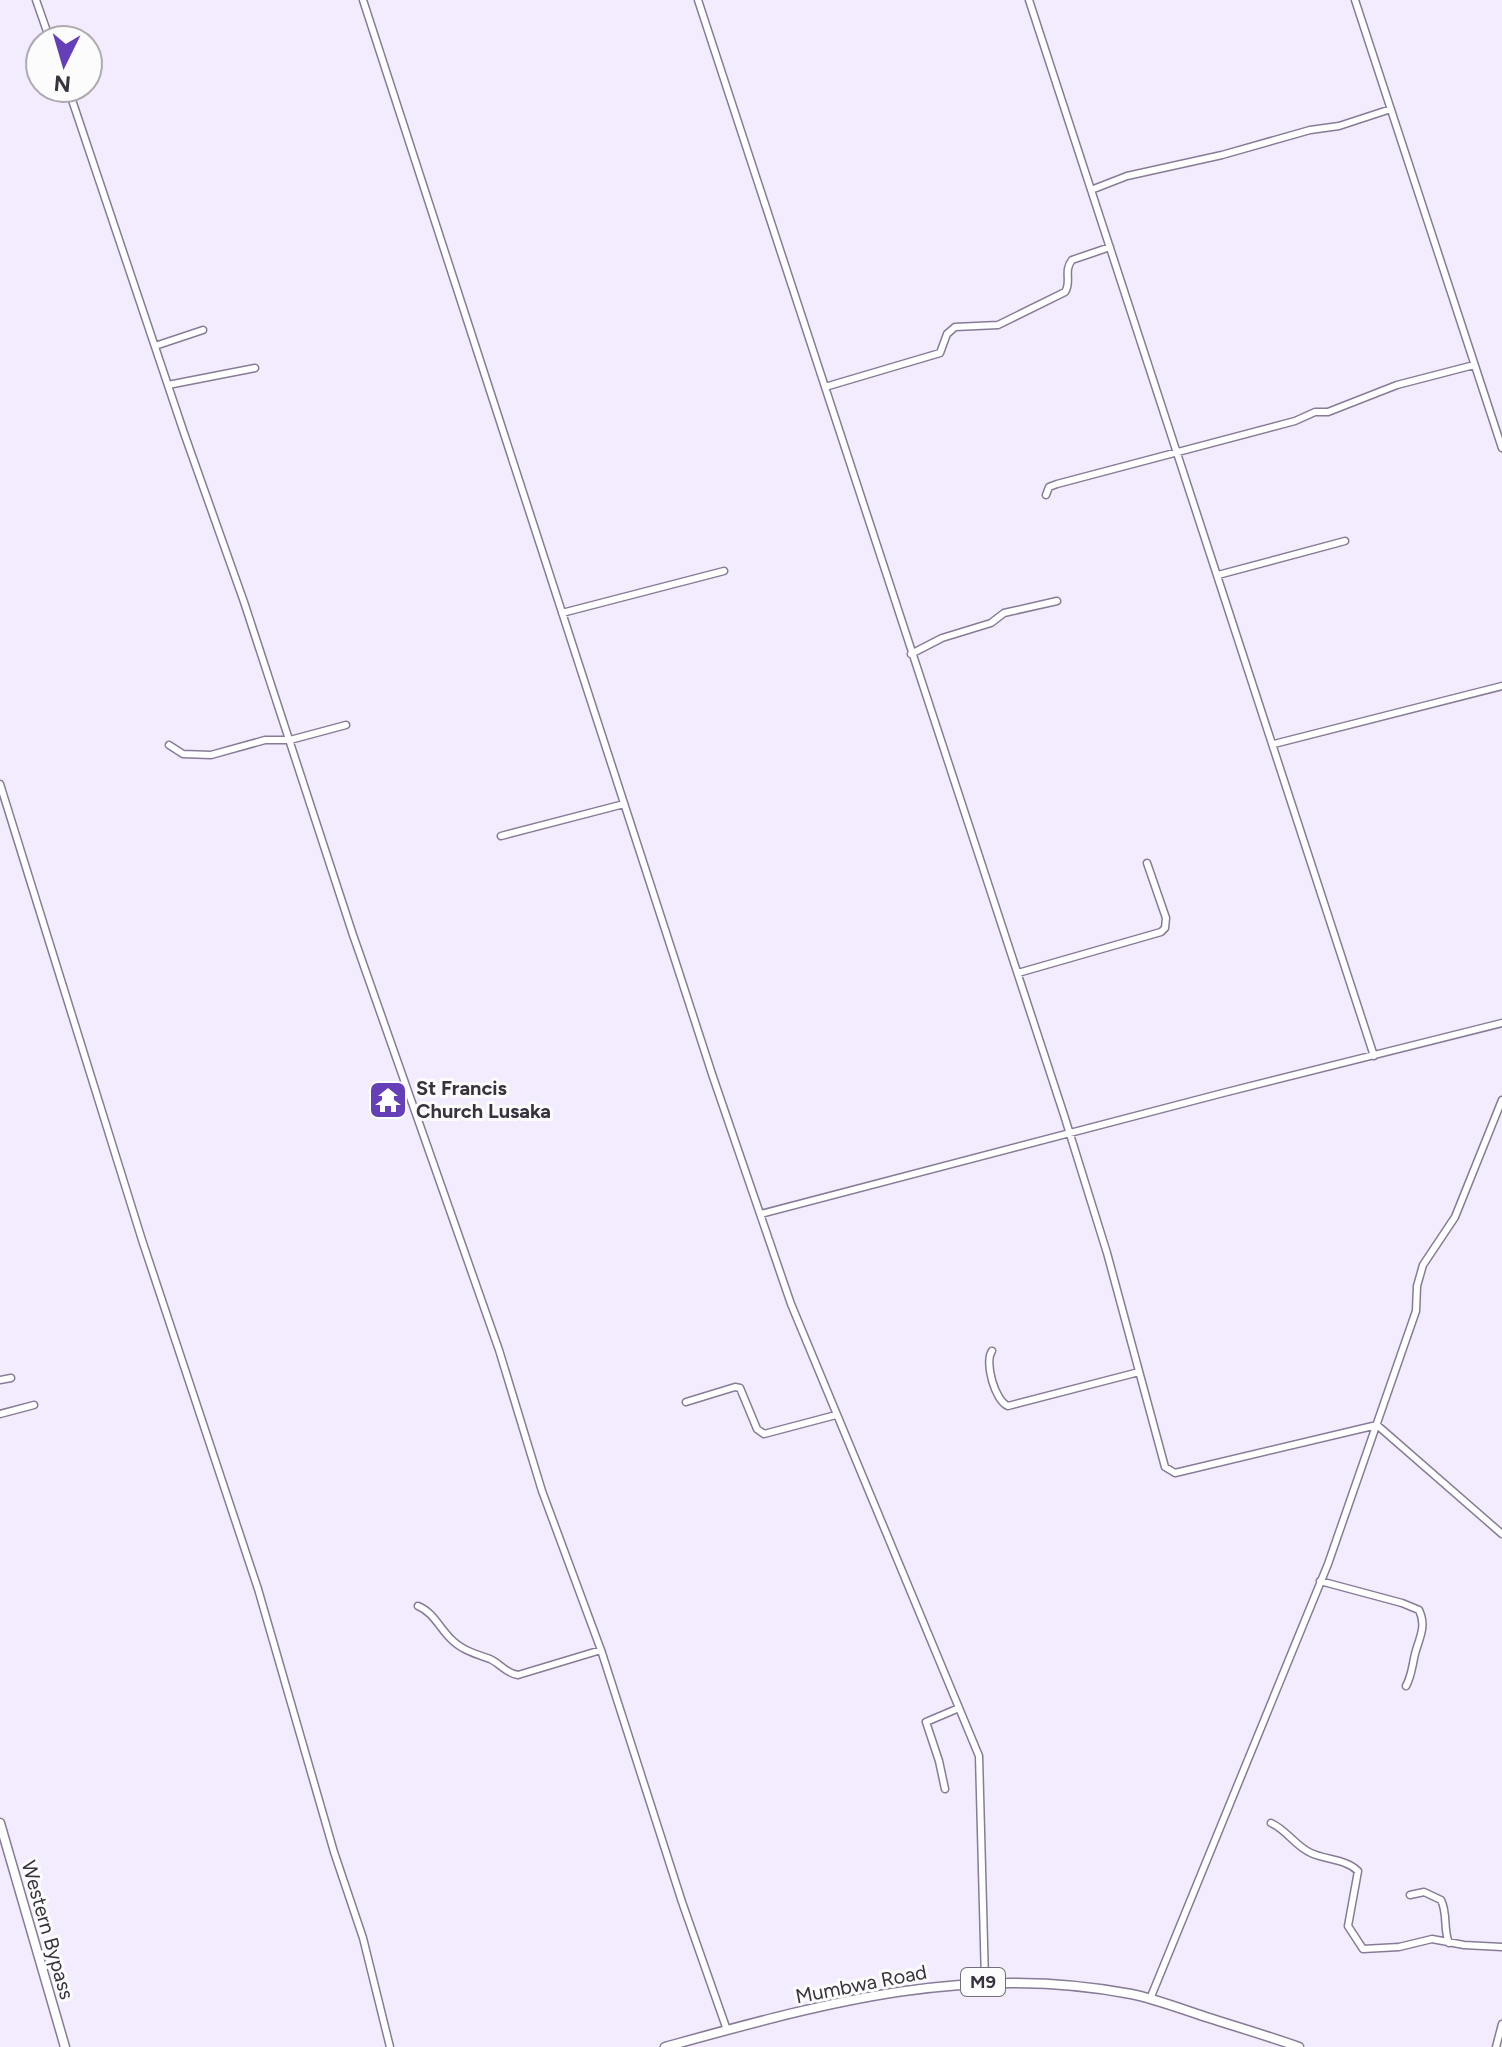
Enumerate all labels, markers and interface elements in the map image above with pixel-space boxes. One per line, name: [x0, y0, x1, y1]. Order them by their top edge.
north arrow: [24, 24, 104, 104]
text: N: [53, 69, 72, 98]
place label: St Francis Church Lusaka: [416, 1076, 551, 1123]
temple icon: St Francis Church Lusaka: [367, 1079, 409, 1121]
street label: Western Bypass: [17, 1858, 79, 2002]
street label: Mumbwa Road: [793, 1960, 929, 2008]
road number: M9: [961, 1968, 1005, 1996]

